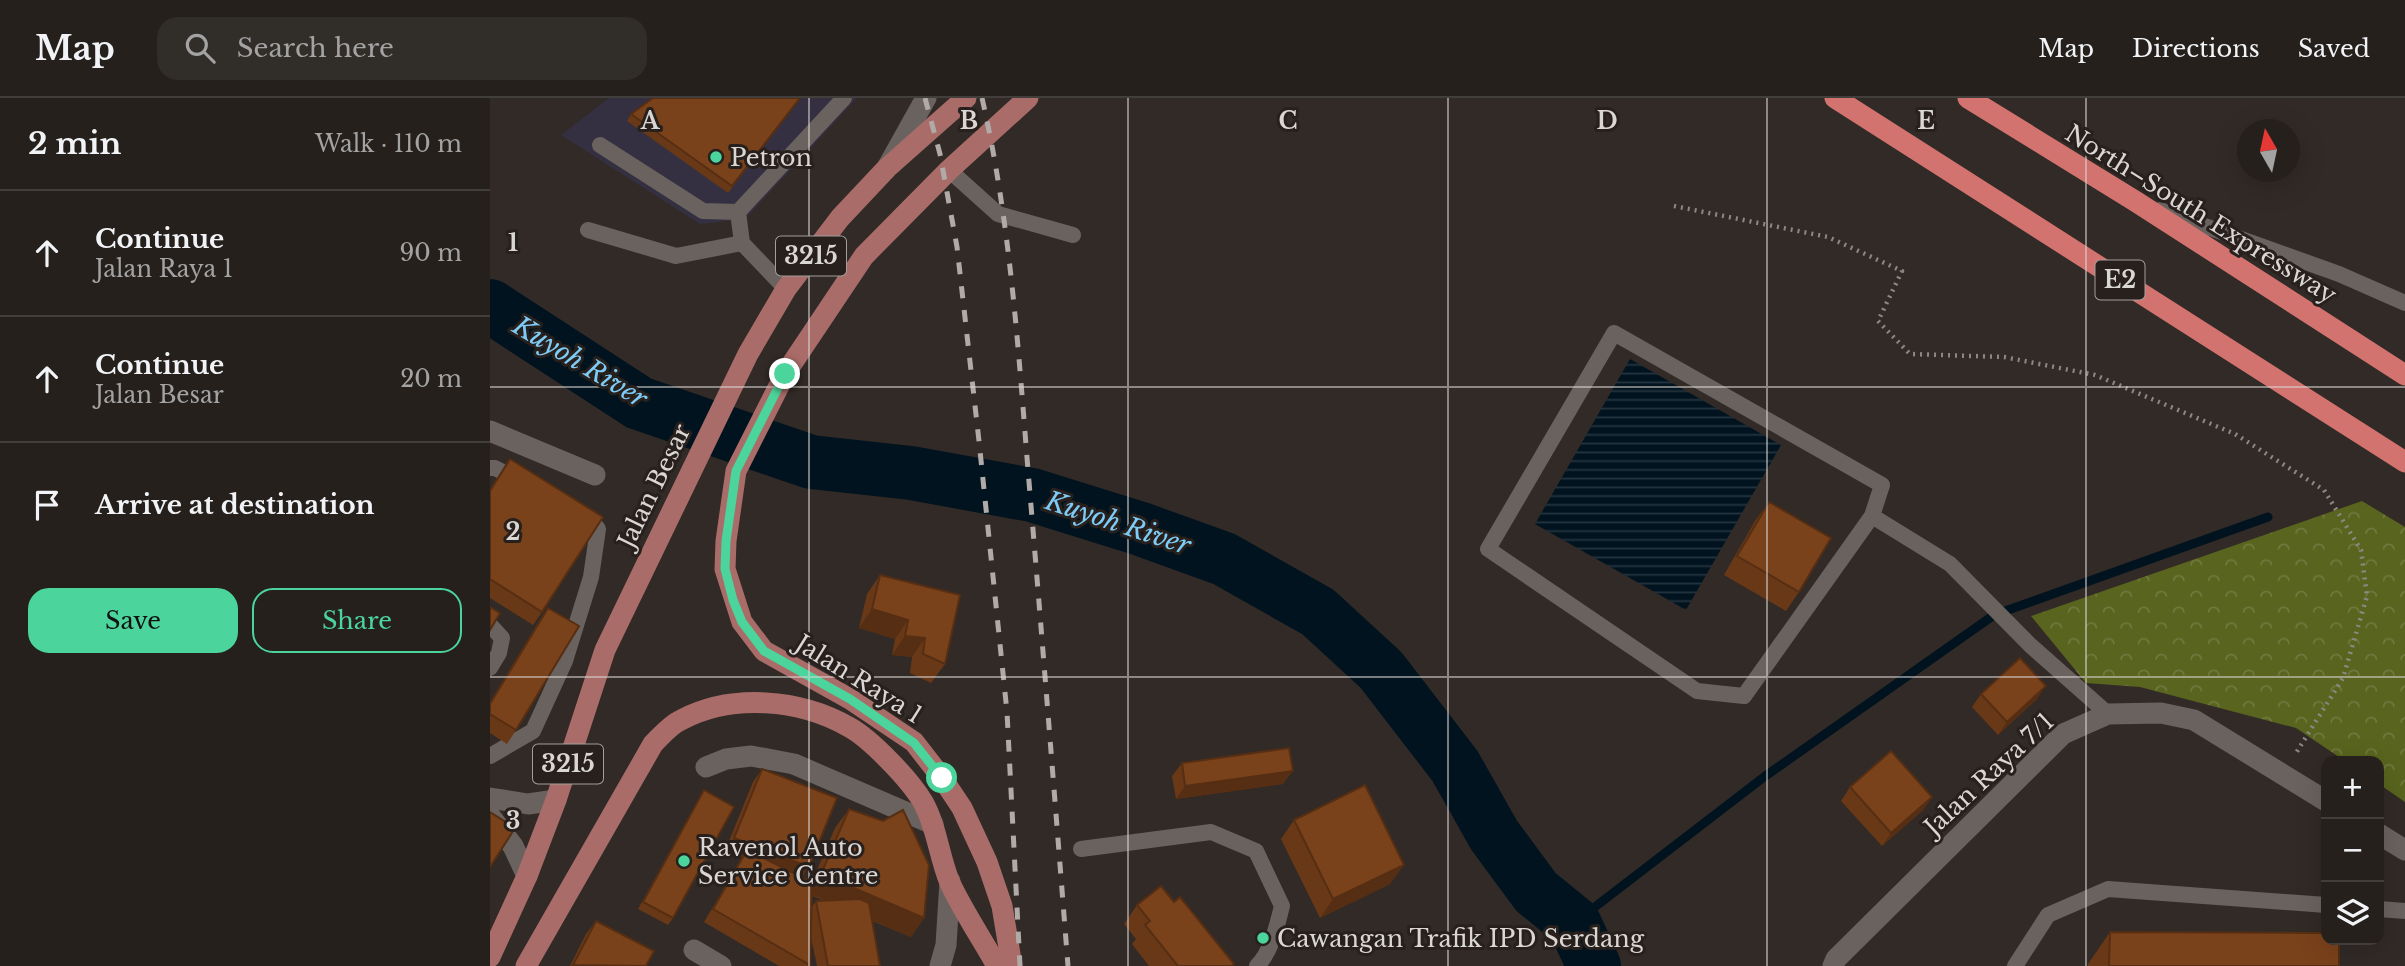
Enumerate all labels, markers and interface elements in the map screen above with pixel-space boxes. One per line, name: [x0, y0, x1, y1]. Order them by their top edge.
search box: [157, 17, 647, 80]
text: Map: [35, 28, 115, 69]
icon: search: [181, 29, 219, 67]
text: Search here: [237, 32, 394, 64]
text: Map: [2038, 34, 2094, 63]
text: Directions: [2132, 34, 2260, 63]
text: Saved: [2298, 34, 2370, 63]
text: A: [640, 107, 661, 135]
text: B: [960, 107, 978, 135]
text: C: [1279, 107, 1297, 135]
text: D: [1596, 107, 1618, 135]
text: E: [1917, 107, 1935, 135]
street label: North–South Expressway: [2060, 119, 2342, 310]
north arrow: [2237, 119, 2300, 182]
text: 2 min: [28, 125, 121, 162]
text: Walk · 110 m: [315, 130, 462, 158]
place label: Petron: [730, 143, 812, 172]
marker: Petron: [708, 149, 724, 165]
text: Continue: [95, 223, 224, 255]
text: 1: [508, 229, 518, 257]
icon: ahead: [28, 234, 66, 272]
road number: 3215: [776, 237, 846, 276]
text: 90 m: [400, 239, 462, 267]
text: Jalan Raya 1: [95, 255, 233, 283]
road number: E2: [2096, 260, 2144, 300]
water label: Kuyoh River: [506, 309, 654, 415]
text: Continue: [95, 349, 224, 381]
route end: [769, 358, 800, 389]
icon: ahead: [28, 360, 66, 398]
text: 20 m: [400, 365, 462, 393]
text: Jalan Besar: [95, 381, 224, 409]
street label: Jalan Besar: [610, 419, 697, 555]
water label: Kuyoh River: [1040, 484, 1196, 562]
icon: arrive: [28, 486, 66, 524]
text: Arrive at destination: [95, 489, 375, 521]
text: 2: [506, 518, 520, 546]
button: Save: [28, 588, 238, 653]
button: Share: [252, 588, 462, 653]
street label: Jalan Raya 1: [788, 627, 928, 729]
street label: Jalan Raya 7/1: [1916, 707, 2060, 843]
road number: 3215: [533, 744, 603, 784]
map controls: [2321, 756, 2384, 945]
button: +: [2321, 756, 2384, 819]
route start: [926, 762, 957, 793]
text: 3: [506, 807, 520, 835]
button: −: [2321, 819, 2384, 882]
place label: Ravenol Auto Service Centre: [698, 833, 879, 890]
marker: Ravenol Auto Service Centre: [676, 853, 692, 869]
button: layers: [2321, 882, 2384, 945]
place label: Cawangan Trafik IPD Serdang: [1277, 924, 1645, 953]
marker: Cawangan Trafik IPD Serdang: [1255, 930, 1271, 946]

